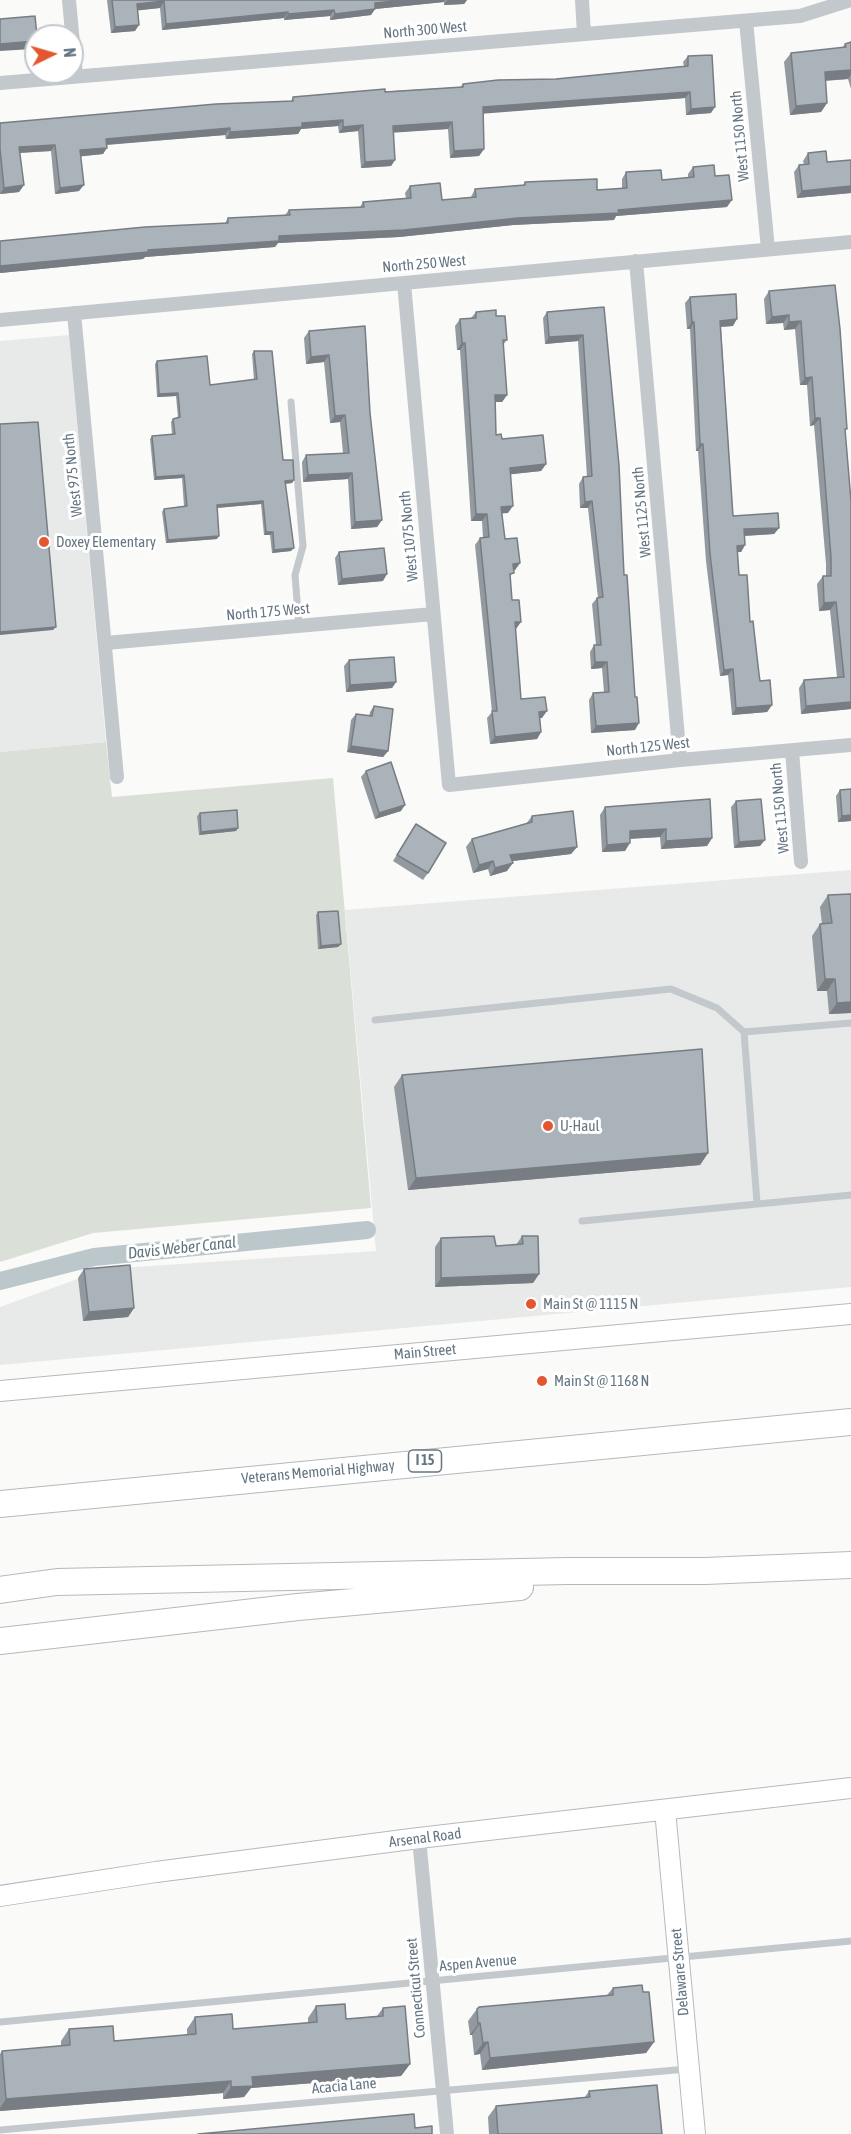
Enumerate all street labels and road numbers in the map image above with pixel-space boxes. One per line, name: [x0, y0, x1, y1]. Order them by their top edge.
street label: North 300 West: [382, 17, 468, 43]
street label: West 1150 North: [727, 90, 753, 182]
street label: North 250 West: [381, 251, 467, 277]
street label: West 975 North: [60, 432, 86, 518]
street label: West 1125 North: [629, 466, 655, 558]
street label: West 1075 North: [396, 490, 422, 582]
street label: North 175 West: [225, 599, 311, 625]
street label: North 125 West: [605, 734, 691, 760]
street label: West 1150 North: [767, 762, 793, 854]
street label: Main Street: [393, 1340, 457, 1364]
road number: I 15: [408, 1450, 442, 1472]
street label: Veterans Memorial Highway: [241, 1456, 395, 1488]
street label: Arsenal Road: [388, 1825, 462, 1851]
street label: Delaware Street: [667, 1927, 693, 2017]
street label: Connecticut Street: [403, 1937, 429, 2039]
street label: Aspen Avenue: [439, 1951, 517, 1975]
street label: Acacia Lane: [311, 2074, 377, 2098]

